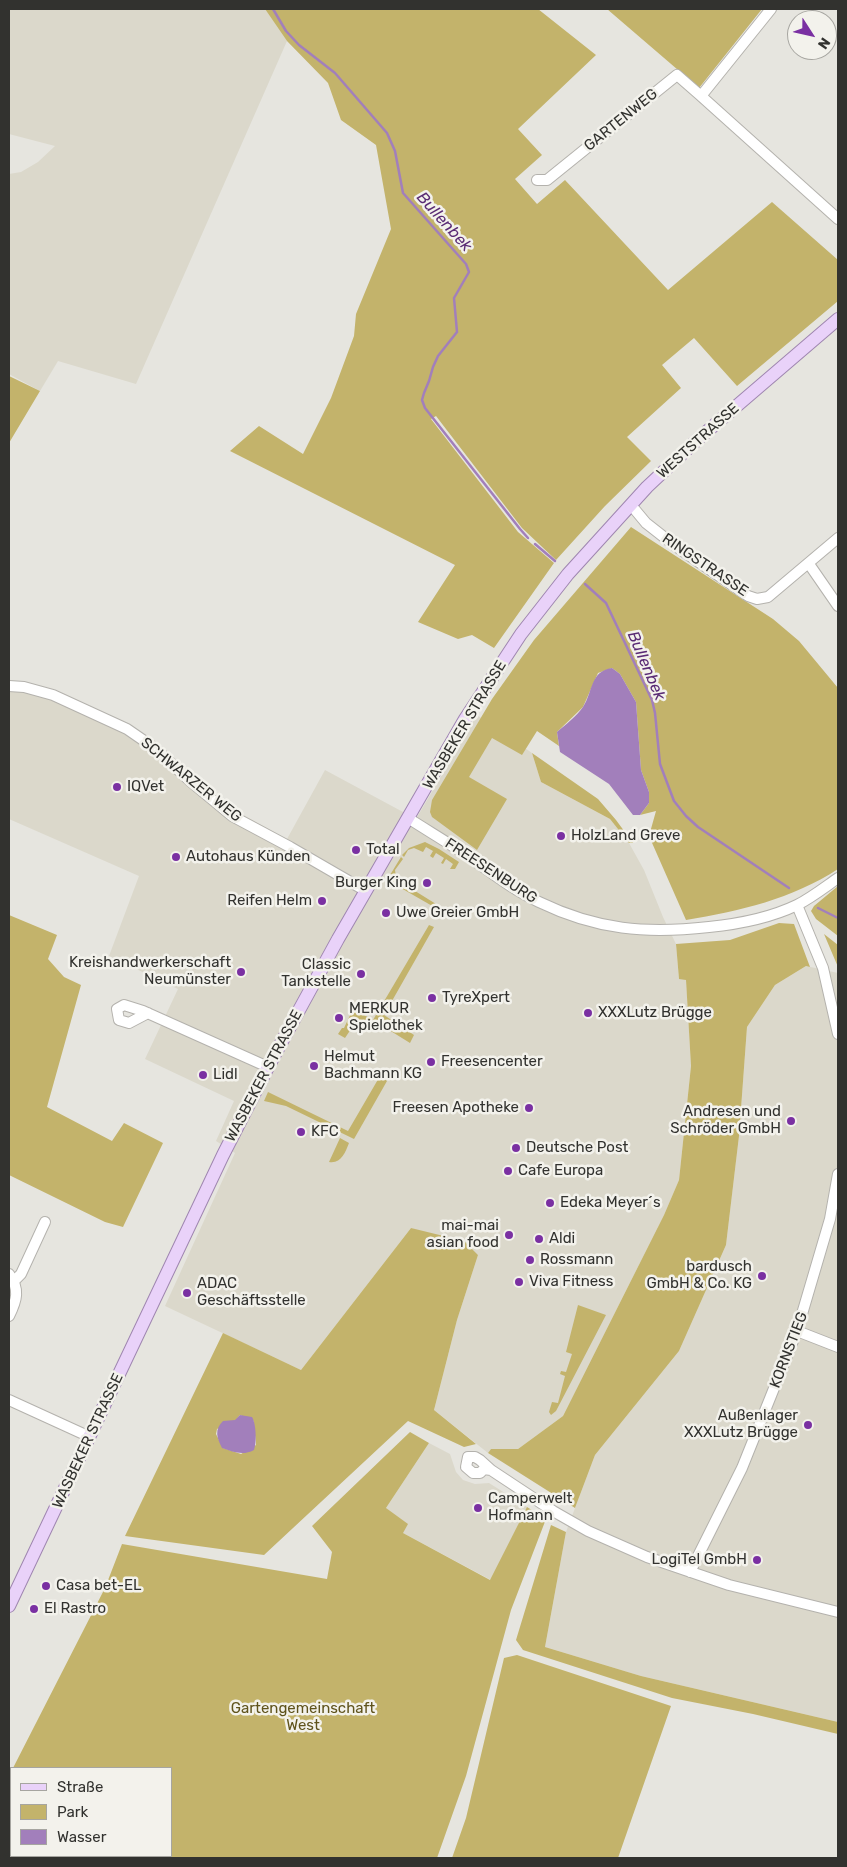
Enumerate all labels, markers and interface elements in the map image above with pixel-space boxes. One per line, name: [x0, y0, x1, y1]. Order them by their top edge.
north arrow: [787, 10, 837, 60]
text: N: [814, 34, 834, 52]
street label: GARTENWEG: [581, 85, 661, 155]
water label: Bullenbek: [412, 188, 476, 256]
street label: WESTSTRASSE: [653, 399, 743, 483]
street label: RINGSTRASSE: [659, 530, 751, 600]
water label: Bullenbek: [623, 628, 669, 704]
street label: WASBEKER STRASSE: [419, 657, 511, 793]
street label: SCHWARZER WEG: [137, 734, 245, 826]
place label: IQVet: [127, 778, 164, 796]
marker: IQVet: [111, 781, 123, 793]
place label: HolzLand Greve: [571, 827, 680, 845]
marker: HolzLand Greve: [555, 830, 567, 842]
street label: FREESENBURG: [442, 835, 540, 907]
place label: Total: [366, 841, 400, 859]
marker: Total: [350, 844, 362, 856]
place label: Autohaus Künden: [186, 848, 310, 866]
marker: Autohaus Künden: [170, 851, 182, 863]
place label: Burger King: [335, 874, 417, 892]
marker: Burger King: [421, 877, 433, 889]
place label: Reifen Helm: [227, 892, 312, 910]
marker: Reifen Helm: [316, 895, 328, 907]
place label: Uwe Greier GmbH: [396, 904, 519, 922]
marker: Uwe Greier GmbH: [380, 907, 392, 919]
place label: Kreishandwerkerschaft Neumünster: [69, 954, 231, 989]
place label: Classic Tankstelle: [281, 956, 351, 991]
marker: Kreishandwerkerschaft Neumünster: [235, 966, 247, 978]
marker: Classic Tankstelle: [355, 968, 367, 980]
place label: TyreXpert: [442, 989, 510, 1007]
marker: TyreXpert: [426, 992, 438, 1004]
place label: MERKUR Spielothek: [349, 1000, 423, 1035]
place label: XXXLutz Brügge: [598, 1004, 712, 1022]
street label: WASBEKER STRASSE: [222, 1007, 306, 1145]
marker: XXXLutz Brügge: [582, 1007, 594, 1019]
marker: MERKUR Spielothek: [333, 1012, 345, 1024]
place label: Helmut Bachmann KG: [324, 1048, 422, 1083]
place label: Freesencenter: [441, 1053, 543, 1071]
marker: Freesencenter: [425, 1056, 437, 1068]
marker: Helmut Bachmann KG: [308, 1060, 320, 1072]
place label: Lidl: [213, 1066, 238, 1084]
marker: Lidl: [197, 1069, 209, 1081]
place label: Freesen Apotheke: [393, 1099, 519, 1117]
marker: Freesen Apotheke: [523, 1102, 535, 1114]
place label: Andresen und Schröder GmbH: [670, 1103, 781, 1138]
marker: Andresen und Schröder GmbH: [785, 1115, 797, 1127]
place label: KFC: [311, 1123, 339, 1141]
marker: KFC: [295, 1126, 307, 1138]
place label: Deutsche Post: [526, 1139, 628, 1157]
marker: Deutsche Post: [510, 1142, 522, 1154]
place label: Cafe Europa: [518, 1162, 603, 1180]
marker: Cafe Europa: [502, 1165, 514, 1177]
place label: Edeka Meyer´s: [560, 1194, 661, 1212]
marker: Edeka Meyer´s: [544, 1197, 556, 1209]
place label: mai-mai asian food: [427, 1217, 499, 1252]
marker: mai-mai asian food: [503, 1229, 515, 1241]
place label: Aldi: [549, 1230, 575, 1248]
marker: Aldi: [533, 1233, 545, 1245]
place label: Rossmann: [540, 1251, 613, 1269]
marker: Rossmann: [524, 1254, 536, 1266]
place label: bardusch GmbH & Co. KG: [646, 1258, 752, 1293]
marker: bardusch GmbH & Co. KG: [756, 1270, 768, 1282]
place label: Viva Fitness: [529, 1273, 613, 1291]
place label: ADAC Geschäftsstelle: [197, 1275, 306, 1310]
marker: Viva Fitness: [513, 1276, 525, 1288]
marker: ADAC Geschäftsstelle: [181, 1287, 193, 1299]
street label: KORNSTIEG: [766, 1309, 812, 1391]
street label: WASBEKER STRASSE: [49, 1371, 127, 1511]
place label: Außenlager XXXLutz Brügge: [684, 1407, 798, 1442]
marker: Außenlager XXXLutz Brügge: [802, 1419, 814, 1431]
place label: Camperwelt Hofmann: [488, 1490, 572, 1525]
marker: Camperwelt Hofmann: [472, 1502, 484, 1514]
place label: LogiTel GmbH: [651, 1551, 747, 1569]
marker: LogiTel GmbH: [751, 1554, 763, 1566]
place label: Casa bet-EL: [56, 1577, 142, 1595]
marker: Casa bet-EL: [40, 1580, 52, 1592]
place label: El Rastro: [44, 1600, 106, 1618]
marker: El Rastro: [28, 1603, 40, 1615]
park label: Gartengemeinschaft West: [231, 1700, 375, 1735]
legend: [10, 1767, 172, 1857]
text: Straße: [57, 1778, 103, 1796]
text: Park: [57, 1803, 88, 1821]
text: Wasser: [57, 1828, 106, 1846]

